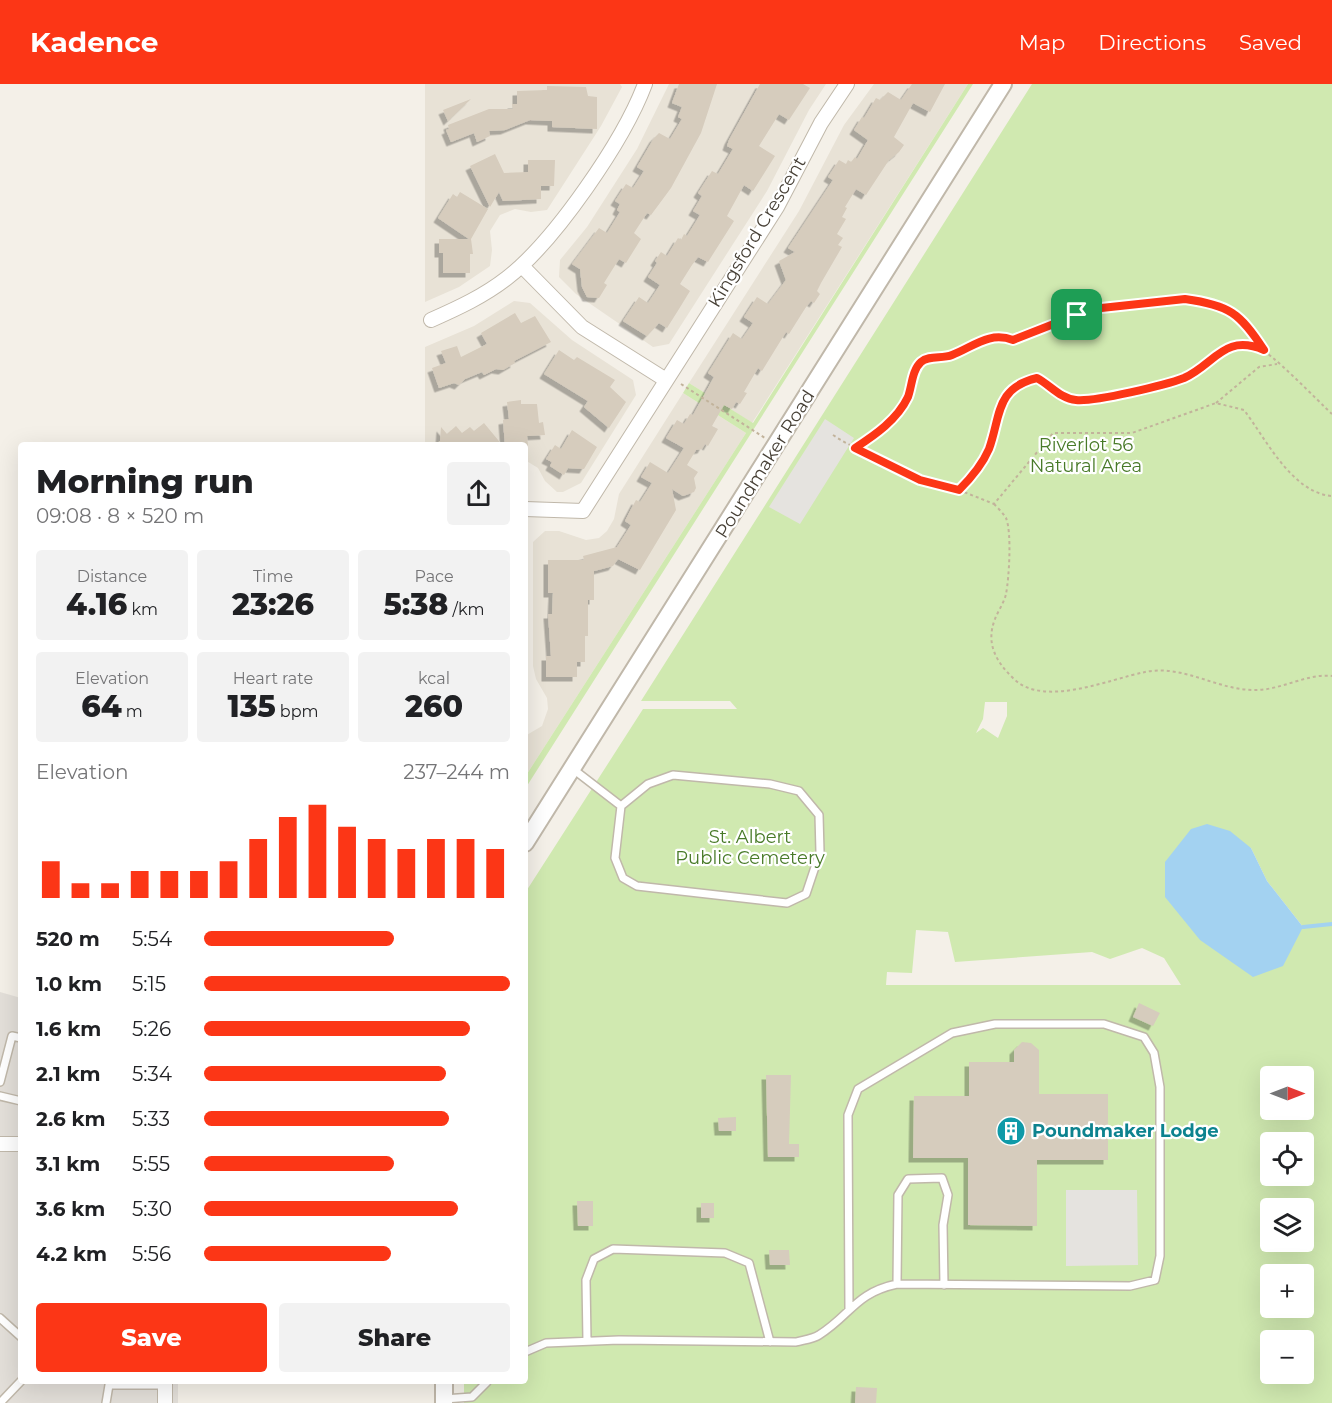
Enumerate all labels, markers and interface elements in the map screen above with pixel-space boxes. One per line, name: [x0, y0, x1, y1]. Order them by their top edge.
text: Kadence: [30, 25, 158, 59]
text: Map: [1019, 30, 1065, 55]
text: Directions: [1098, 30, 1206, 55]
text: Saved: [1239, 30, 1302, 55]
street label: Kingsford Crescent: [703, 153, 811, 311]
pin: [1051, 289, 1102, 340]
icon: arrive: [1060, 298, 1093, 331]
street label: Poundmaker Road: [711, 386, 819, 542]
park label: Riverlot 56 Natural Area: [1030, 434, 1142, 477]
text: Morning run: [36, 461, 254, 501]
button: share: [447, 462, 510, 525]
text: 09:08 · 8 × 520 m: [36, 504, 204, 528]
text: Distance: [77, 567, 147, 586]
text: Time: [253, 567, 293, 586]
text: Pace: [414, 567, 454, 586]
text: 4.16: [66, 586, 127, 623]
text: 23:26: [232, 586, 314, 623]
text: 5:38: [384, 586, 448, 623]
text: km: [127, 600, 158, 619]
text: /km: [448, 600, 484, 619]
text: Elevation: [75, 669, 149, 688]
text: Heart rate: [233, 669, 313, 688]
text: kcal: [418, 669, 450, 688]
text: 64: [81, 688, 122, 725]
text: 135: [227, 688, 276, 725]
text: 260: [405, 688, 463, 725]
text: m: [122, 702, 143, 721]
text: bpm: [276, 702, 319, 721]
text: Elevation: [36, 760, 128, 784]
text: 237–244 m: [403, 760, 510, 784]
park label: St. Albert Public Cemetery: [675, 826, 825, 869]
text: 520 m: [36, 927, 100, 951]
text: 5:54: [132, 927, 172, 951]
text: 1.0 km: [36, 972, 102, 996]
text: 5:15: [132, 972, 166, 996]
text: 1.6 km: [36, 1017, 101, 1041]
text: 5:26: [132, 1017, 171, 1041]
text: 2.1 km: [36, 1062, 100, 1086]
text: 5:34: [132, 1062, 172, 1086]
north arrow: [1260, 1066, 1314, 1120]
map controls: [1260, 1066, 1314, 1384]
text: 2.6 km: [36, 1107, 105, 1131]
text: 5:33: [132, 1107, 170, 1131]
building icon: Poundmaker Lodge: [995, 1115, 1027, 1147]
place label: Poundmaker Lodge: [1032, 1120, 1219, 1142]
button: locate: [1260, 1132, 1314, 1186]
text: 3.1 km: [36, 1152, 100, 1176]
text: 5:55: [132, 1152, 170, 1176]
text: 3.6 km: [36, 1197, 105, 1221]
text: 5:30: [132, 1197, 172, 1221]
button: layers: [1260, 1198, 1314, 1252]
text: 4.2 km: [36, 1242, 107, 1266]
text: 5:56: [132, 1242, 171, 1266]
button: +: [1260, 1264, 1314, 1318]
button: Save: [36, 1303, 267, 1372]
button: Share: [279, 1303, 510, 1372]
button: −: [1260, 1330, 1314, 1384]

